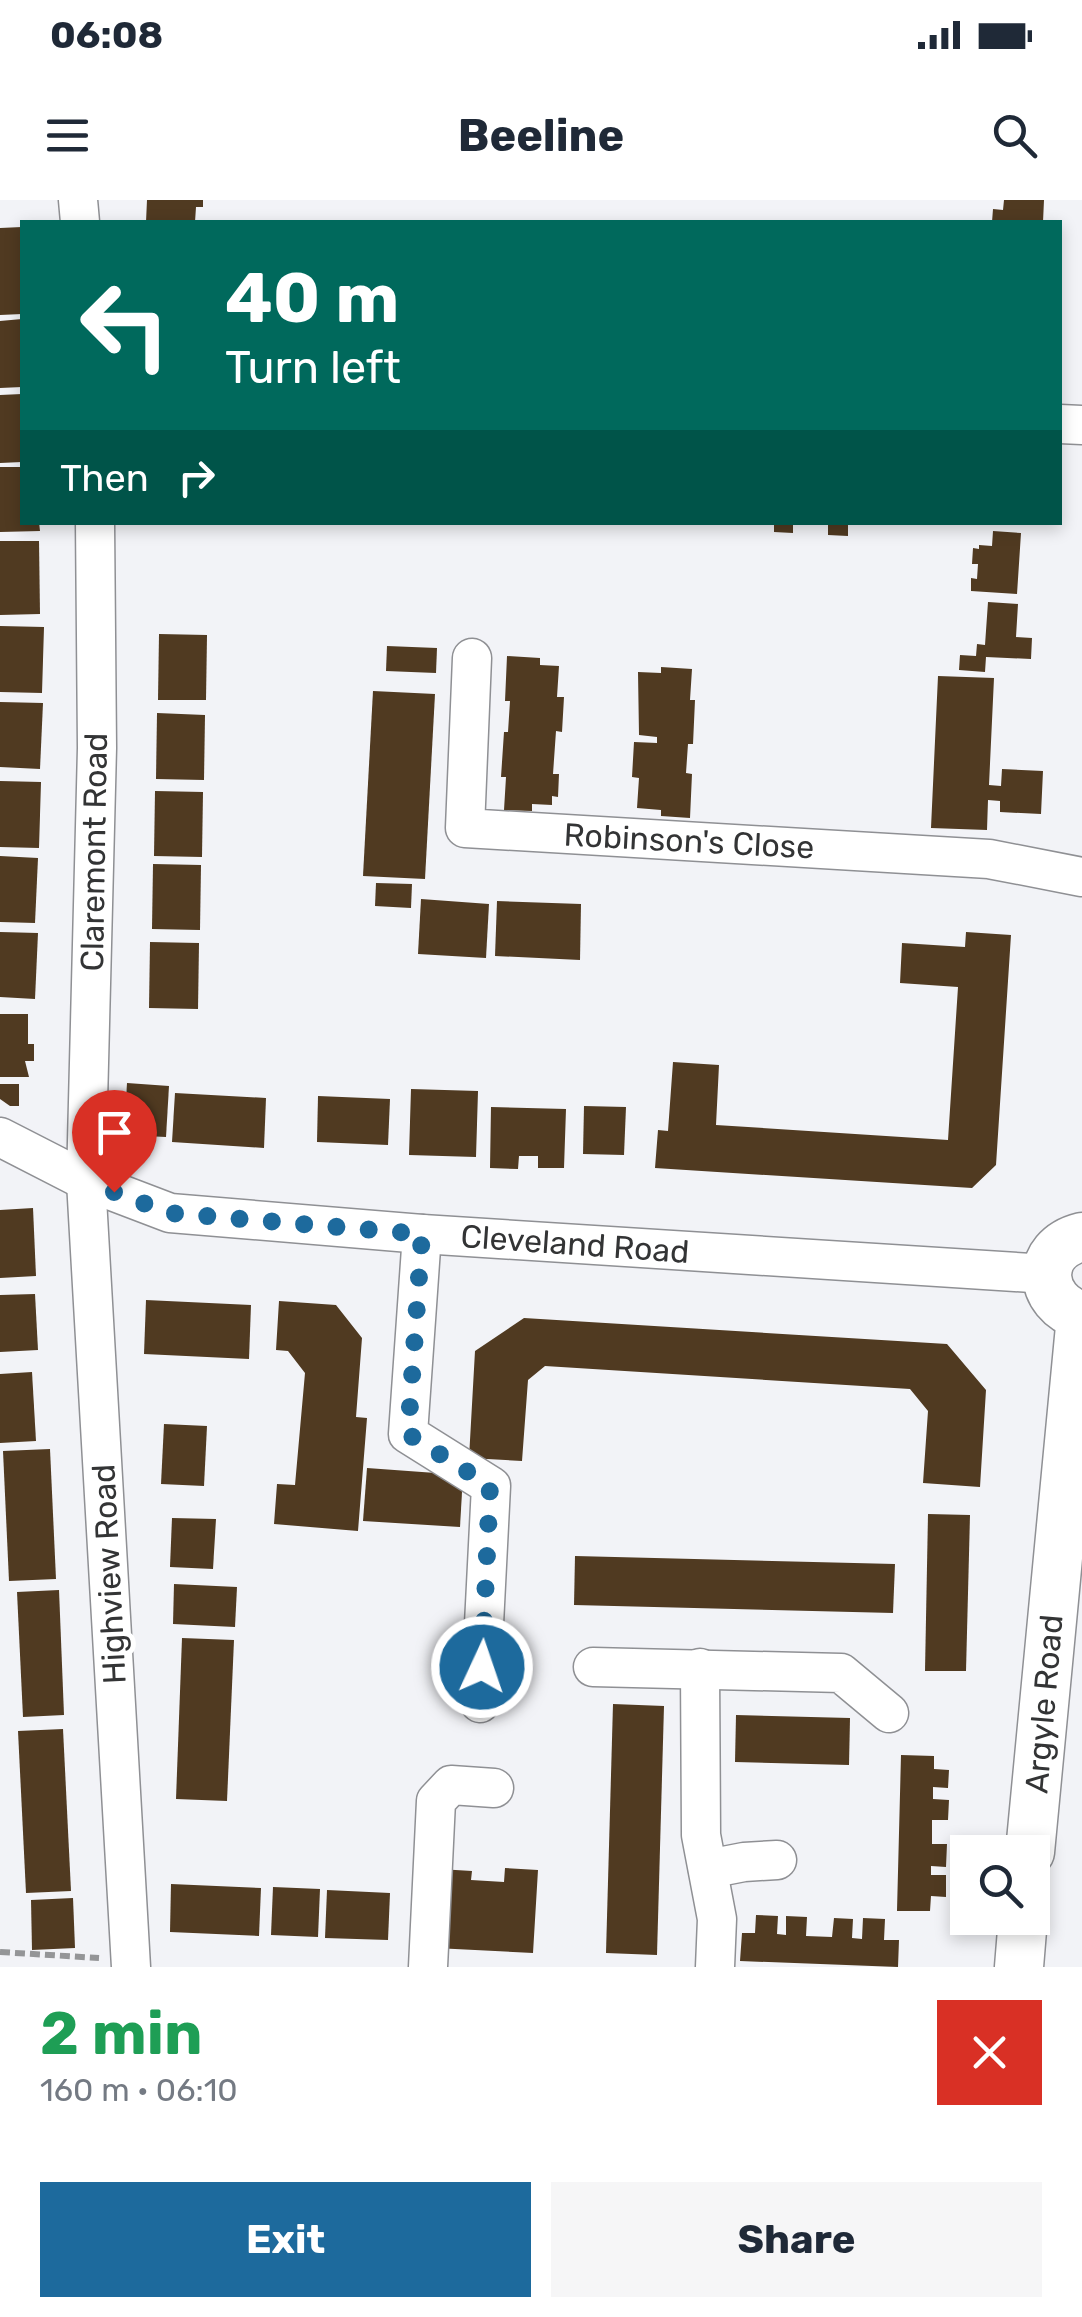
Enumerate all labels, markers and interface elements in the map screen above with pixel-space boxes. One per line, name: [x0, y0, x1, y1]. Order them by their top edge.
text: 06:08: [50, 12, 163, 58]
icon: menu: [40, 108, 95, 163]
icon: search: [987, 108, 1042, 163]
text: Beeline: [458, 109, 624, 162]
text: 40 m: [225, 257, 399, 340]
icon: left: [60, 260, 190, 390]
text: Turn left: [225, 341, 401, 394]
icon: right: [169, 450, 224, 505]
text: Then: [60, 455, 149, 501]
street label: Claremont Road: [73, 732, 115, 972]
street label: Robinson's Close: [563, 815, 815, 867]
pin: [72, 1090, 157, 1193]
icon: arrive: [87, 1105, 142, 1160]
street label: Cleveland Road: [459, 1217, 691, 1271]
street label: Highview Road: [84, 1463, 134, 1685]
street label: Argyle Road: [1017, 1613, 1071, 1795]
position arrow: [430, 1615, 534, 1719]
map controls: [950, 1835, 1050, 1935]
button: search: [950, 1835, 1050, 1935]
text: 2 min: [40, 1998, 202, 2069]
button: close: [937, 2000, 1042, 2105]
text: 160 m · 06:10: [40, 2071, 238, 2109]
button: Exit: [40, 2182, 531, 2297]
button: Share: [551, 2182, 1042, 2297]

